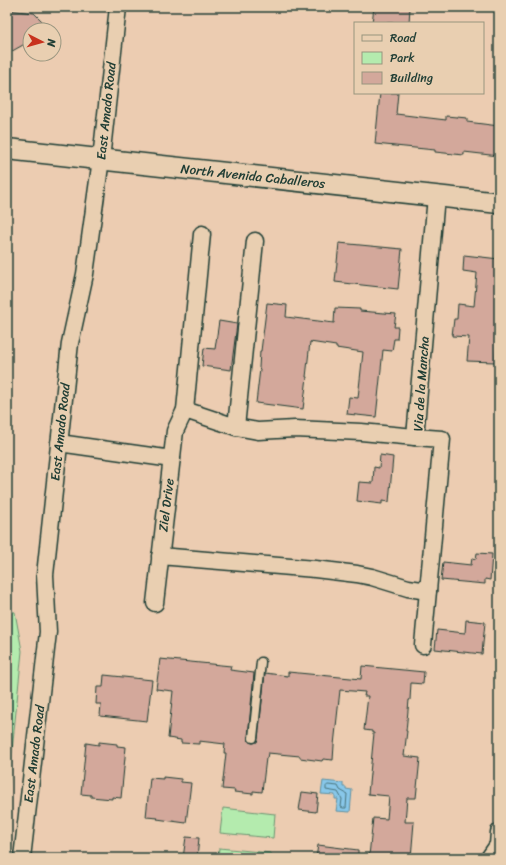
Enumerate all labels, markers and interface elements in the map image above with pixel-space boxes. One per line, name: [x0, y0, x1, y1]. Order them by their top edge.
north arrow: [22, 22, 62, 62]
legend: [354, 22, 484, 94]
text: Road: [390, 27, 417, 49]
text: N: [42, 37, 61, 48]
text: Park: [390, 47, 415, 69]
street label: East Amado Road: [89, 60, 123, 161]
text: Building: [390, 67, 433, 89]
street label: North Avenida Caballeros: [180, 157, 326, 195]
street label: Via de la Mancha: [406, 335, 436, 432]
street label: East Amado Road: [43, 381, 77, 482]
street label: Ziel Drive: [151, 477, 181, 533]
street label: East Amado Road: [17, 703, 52, 804]

